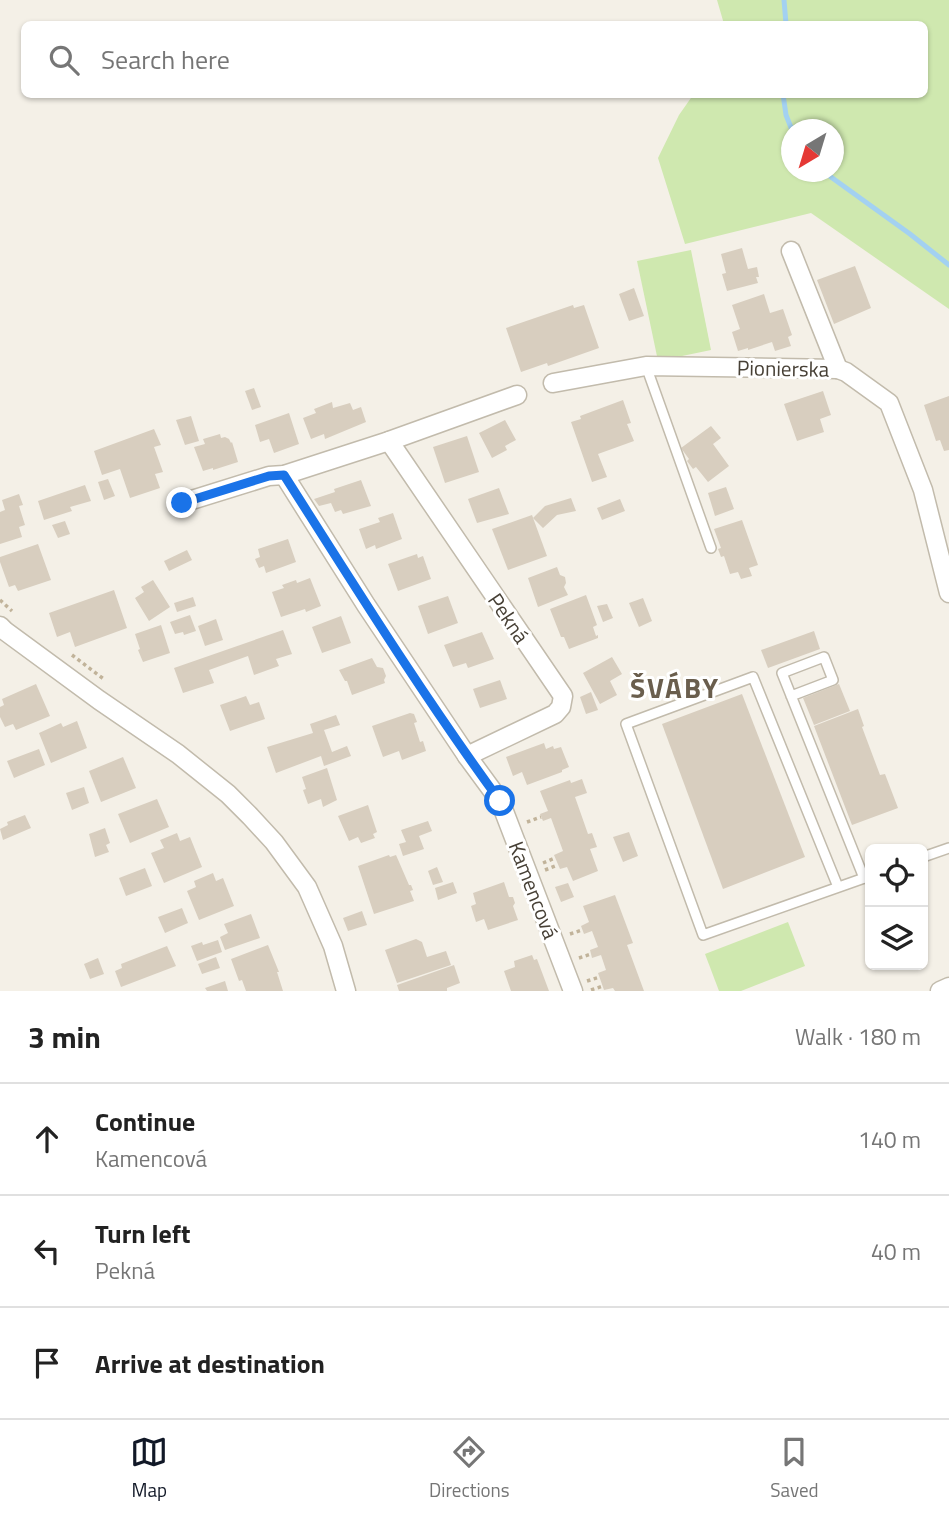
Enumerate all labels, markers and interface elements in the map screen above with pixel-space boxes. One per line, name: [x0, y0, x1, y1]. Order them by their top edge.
search box: [21, 21, 928, 98]
text: Search here: [101, 40, 230, 79]
icon: search: [45, 41, 83, 79]
north arrow: [781, 119, 844, 182]
street label: Pionierska: [737, 351, 830, 385]
route end: [166, 487, 197, 518]
street label: Pekná: [480, 586, 538, 650]
district label: ŠVÁBY: [630, 666, 720, 709]
route start: [484, 785, 515, 816]
street label: Kamencová: [501, 837, 567, 944]
map controls: [865, 844, 928, 970]
button: locate: [865, 844, 928, 907]
button: layers: [865, 907, 928, 970]
text: 3 min: [28, 1014, 101, 1060]
text: Walk · 180 m: [795, 1019, 921, 1054]
text: Continue: [95, 1102, 195, 1141]
icon: ahead: [28, 1120, 66, 1158]
text: 140 m: [858, 1122, 921, 1157]
text: Kamencová: [95, 1141, 207, 1176]
text: Turn left: [95, 1214, 190, 1253]
icon: left: [28, 1232, 66, 1270]
text: 40 m: [871, 1234, 921, 1269]
text: Pekná: [95, 1253, 155, 1288]
icon: arrive: [28, 1344, 66, 1382]
text: Arrive at destination: [95, 1344, 325, 1383]
tab: Map: [130, 1433, 168, 1504]
tab: Directions: [429, 1433, 510, 1504]
tab: Saved: [770, 1433, 819, 1504]

